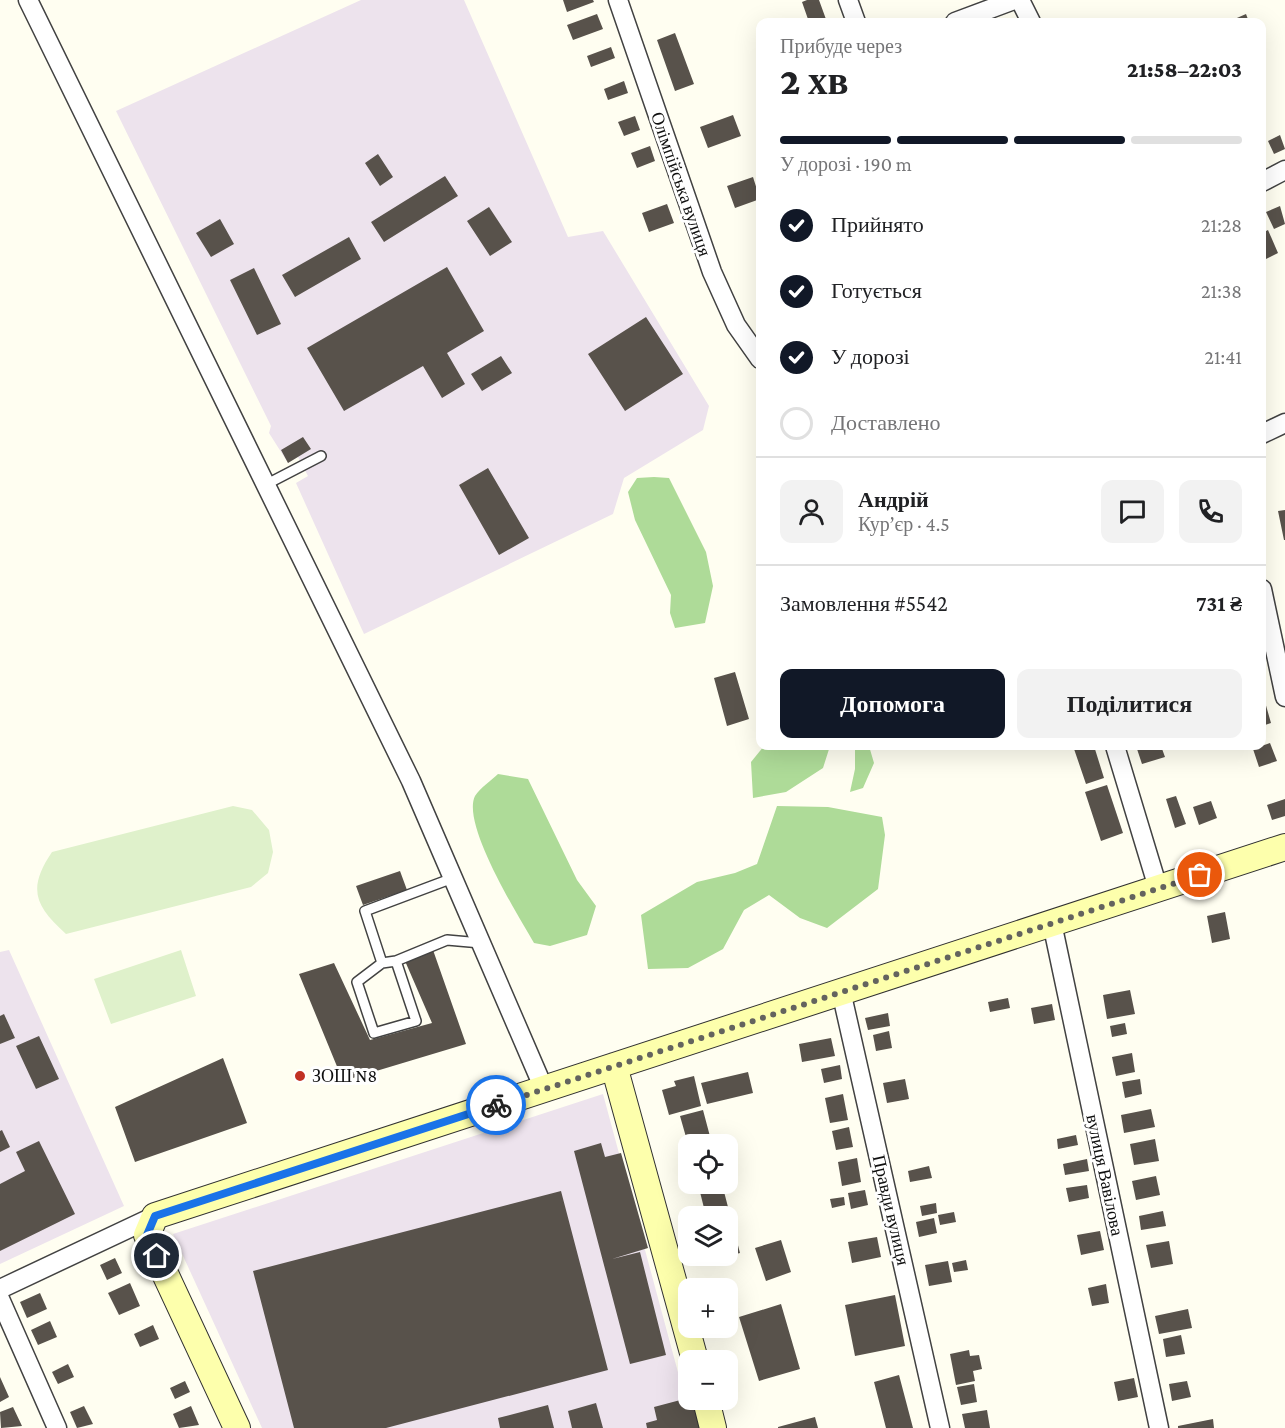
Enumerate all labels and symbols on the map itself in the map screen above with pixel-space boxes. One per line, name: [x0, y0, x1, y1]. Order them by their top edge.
street label: Олімпійська вулиця: [647, 109, 715, 259]
pin: [1174, 849, 1225, 900]
place label: ЗОШ N8: [312, 1066, 377, 1086]
marker: ЗОШ N8: [293, 1069, 307, 1083]
courier: [466, 1075, 526, 1135]
street label: вулиця Вавілова: [1082, 1112, 1128, 1238]
street label: Правди вулиця: [869, 1153, 913, 1267]
pin: [131, 1230, 182, 1281]

